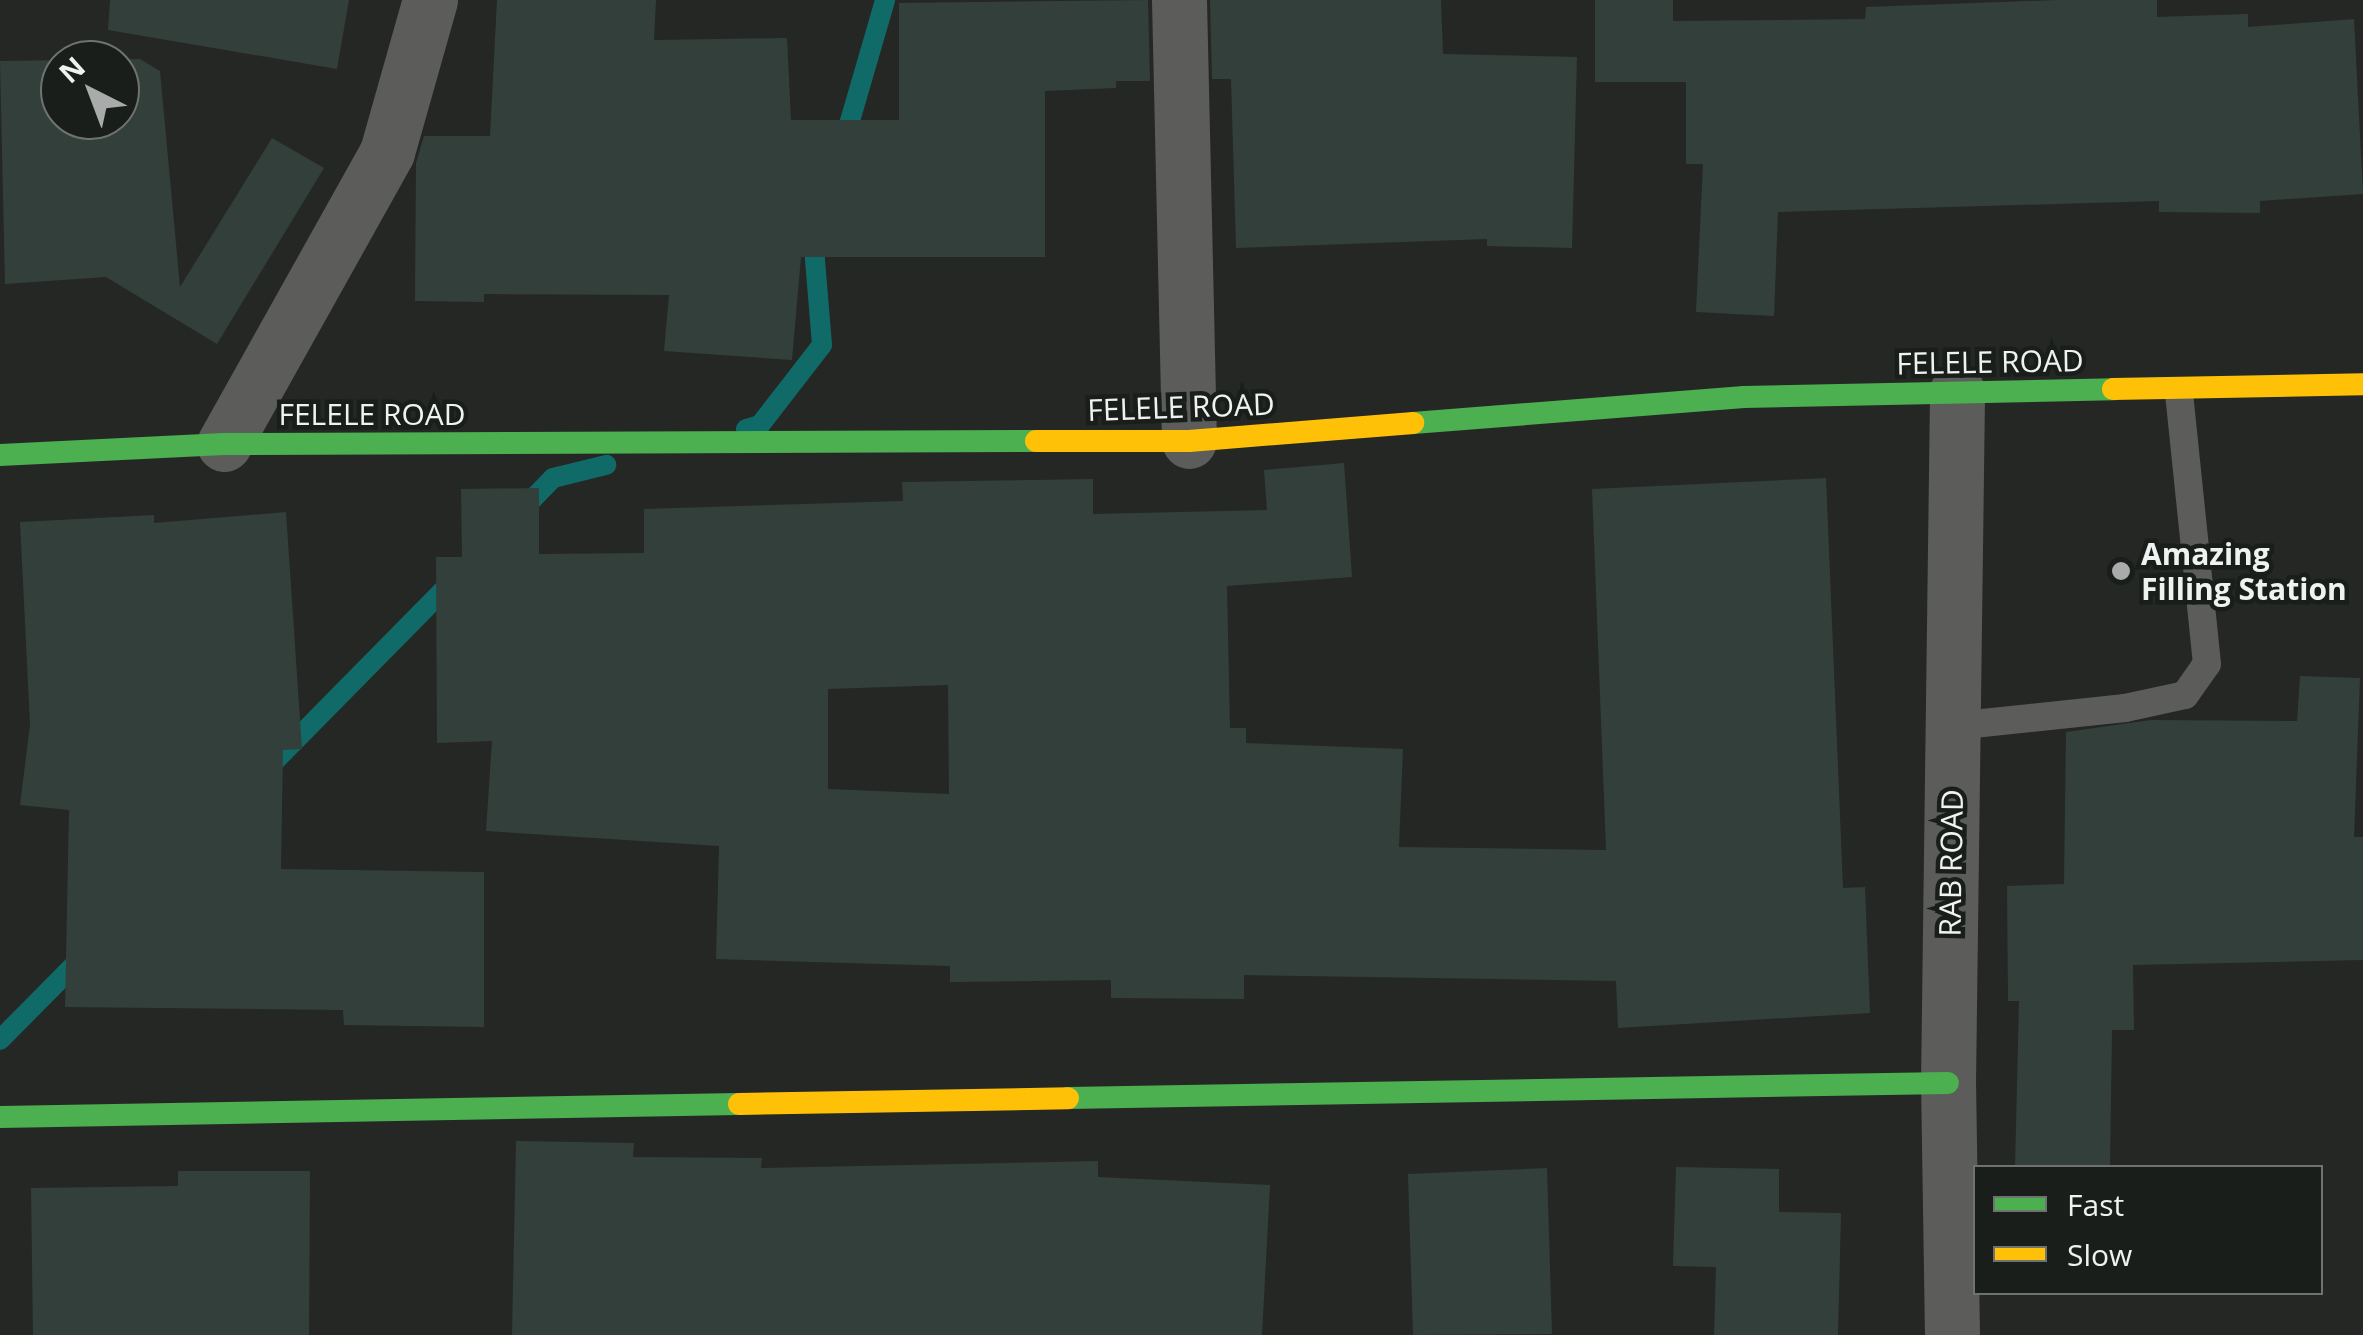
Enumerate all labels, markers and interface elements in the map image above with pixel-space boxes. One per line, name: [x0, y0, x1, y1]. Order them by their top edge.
north arrow: [40, 40, 140, 140]
text: N: [50, 47, 92, 91]
street label: FELELE ROAD: [1896, 342, 2084, 382]
street label: FELELE ROAD: [1087, 386, 1275, 428]
street label: FELELE ROAD: [278, 396, 466, 432]
place label: Amazing Filling Station: [2141, 536, 2347, 606]
marker: Amazing Filling Station: [2110, 560, 2132, 582]
street label: RAB ROAD: [1932, 789, 1970, 937]
legend: [1973, 1165, 2323, 1295]
text: Fast: [2067, 1184, 2124, 1225]
text: Slow: [2067, 1234, 2132, 1275]

